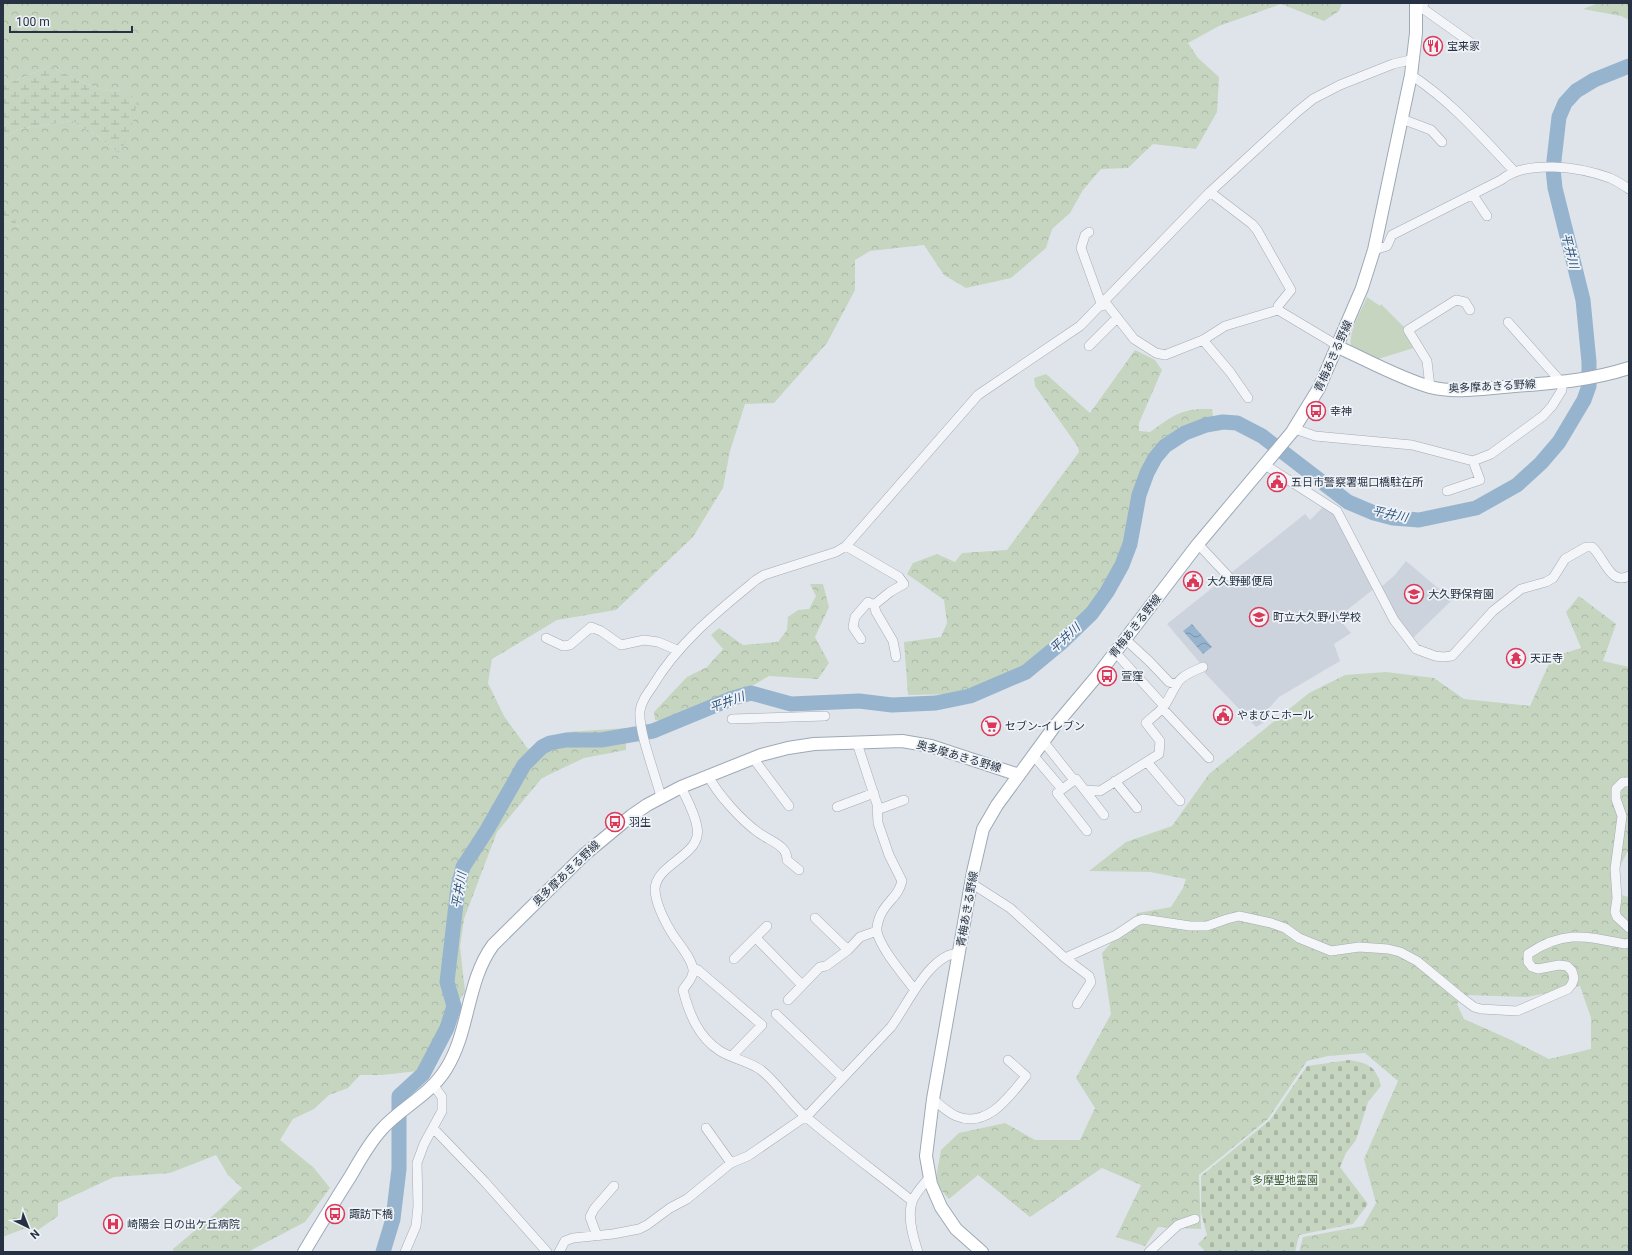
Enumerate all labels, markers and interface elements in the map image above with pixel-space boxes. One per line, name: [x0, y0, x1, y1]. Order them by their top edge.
scale bar: [10, 8, 132, 34]
text: 100 m: [16, 15, 50, 29]
restaurant icon: 宝来家: [1422, 35, 1444, 57]
place label: 宝来家: [1447, 40, 1480, 53]
water label: 平井川: [1559, 232, 1582, 272]
street label: 青梅あきる野線: [1312, 318, 1355, 394]
street label: 奥多摩あきる野線: [1448, 378, 1536, 395]
bus stop icon: 幸神: [1305, 400, 1327, 422]
place label: 幸神: [1330, 405, 1352, 418]
public building icon: 五日市警察署堀口橋駐在所: [1266, 471, 1288, 493]
place label: 五日市警察署堀口橋駐在所: [1291, 476, 1424, 489]
water label: 平井川: [1371, 503, 1411, 525]
public building icon: 大久野郵便局: [1182, 570, 1204, 592]
place label: 大久野郵便局: [1207, 575, 1273, 588]
school or university icon: 大久野保育園: [1403, 583, 1425, 605]
place label: 大久野保育園: [1428, 588, 1494, 601]
street label: 青梅あきる野線: [1107, 592, 1164, 661]
school or university icon: 町立大久野小学校: [1248, 606, 1270, 628]
place label: 町立大久野小学校: [1273, 611, 1361, 624]
water label: 平井川: [1047, 619, 1084, 655]
temple icon: 天正寺: [1505, 647, 1527, 669]
place label: 天正寺: [1530, 652, 1563, 665]
bus stop icon: 萱窪: [1096, 665, 1118, 687]
place label: 萱窪: [1121, 670, 1143, 683]
water label: 平井川: [708, 689, 748, 715]
public building icon: やまびこホール: [1212, 704, 1234, 726]
place label: やまびこホール: [1237, 709, 1314, 722]
supermarket icon: セブン-イレブン: [980, 715, 1002, 737]
place label: セブン-イレブン: [1005, 720, 1085, 733]
street label: 奥多摩あきる野線: [915, 738, 1003, 775]
bus stop icon: 羽生: [604, 811, 626, 833]
place label: 羽生: [629, 816, 651, 829]
street label: 奥多摩あきる野線: [530, 838, 602, 909]
water label: 平井川: [449, 869, 469, 909]
street label: 青梅あきる野線: [954, 870, 981, 948]
park label: 多摩聖地霊園: [1252, 1174, 1318, 1187]
bus stop icon: 諏訪下橋: [324, 1203, 346, 1225]
north arrow: [8, 1207, 48, 1247]
place label: 諏訪下橋: [349, 1208, 393, 1221]
hospital icon: 崎陽会 日の出ケ丘病院: [102, 1213, 124, 1235]
place label: 崎陽会 日の出ケ丘病院: [127, 1218, 240, 1231]
text: N: [27, 1227, 42, 1242]

